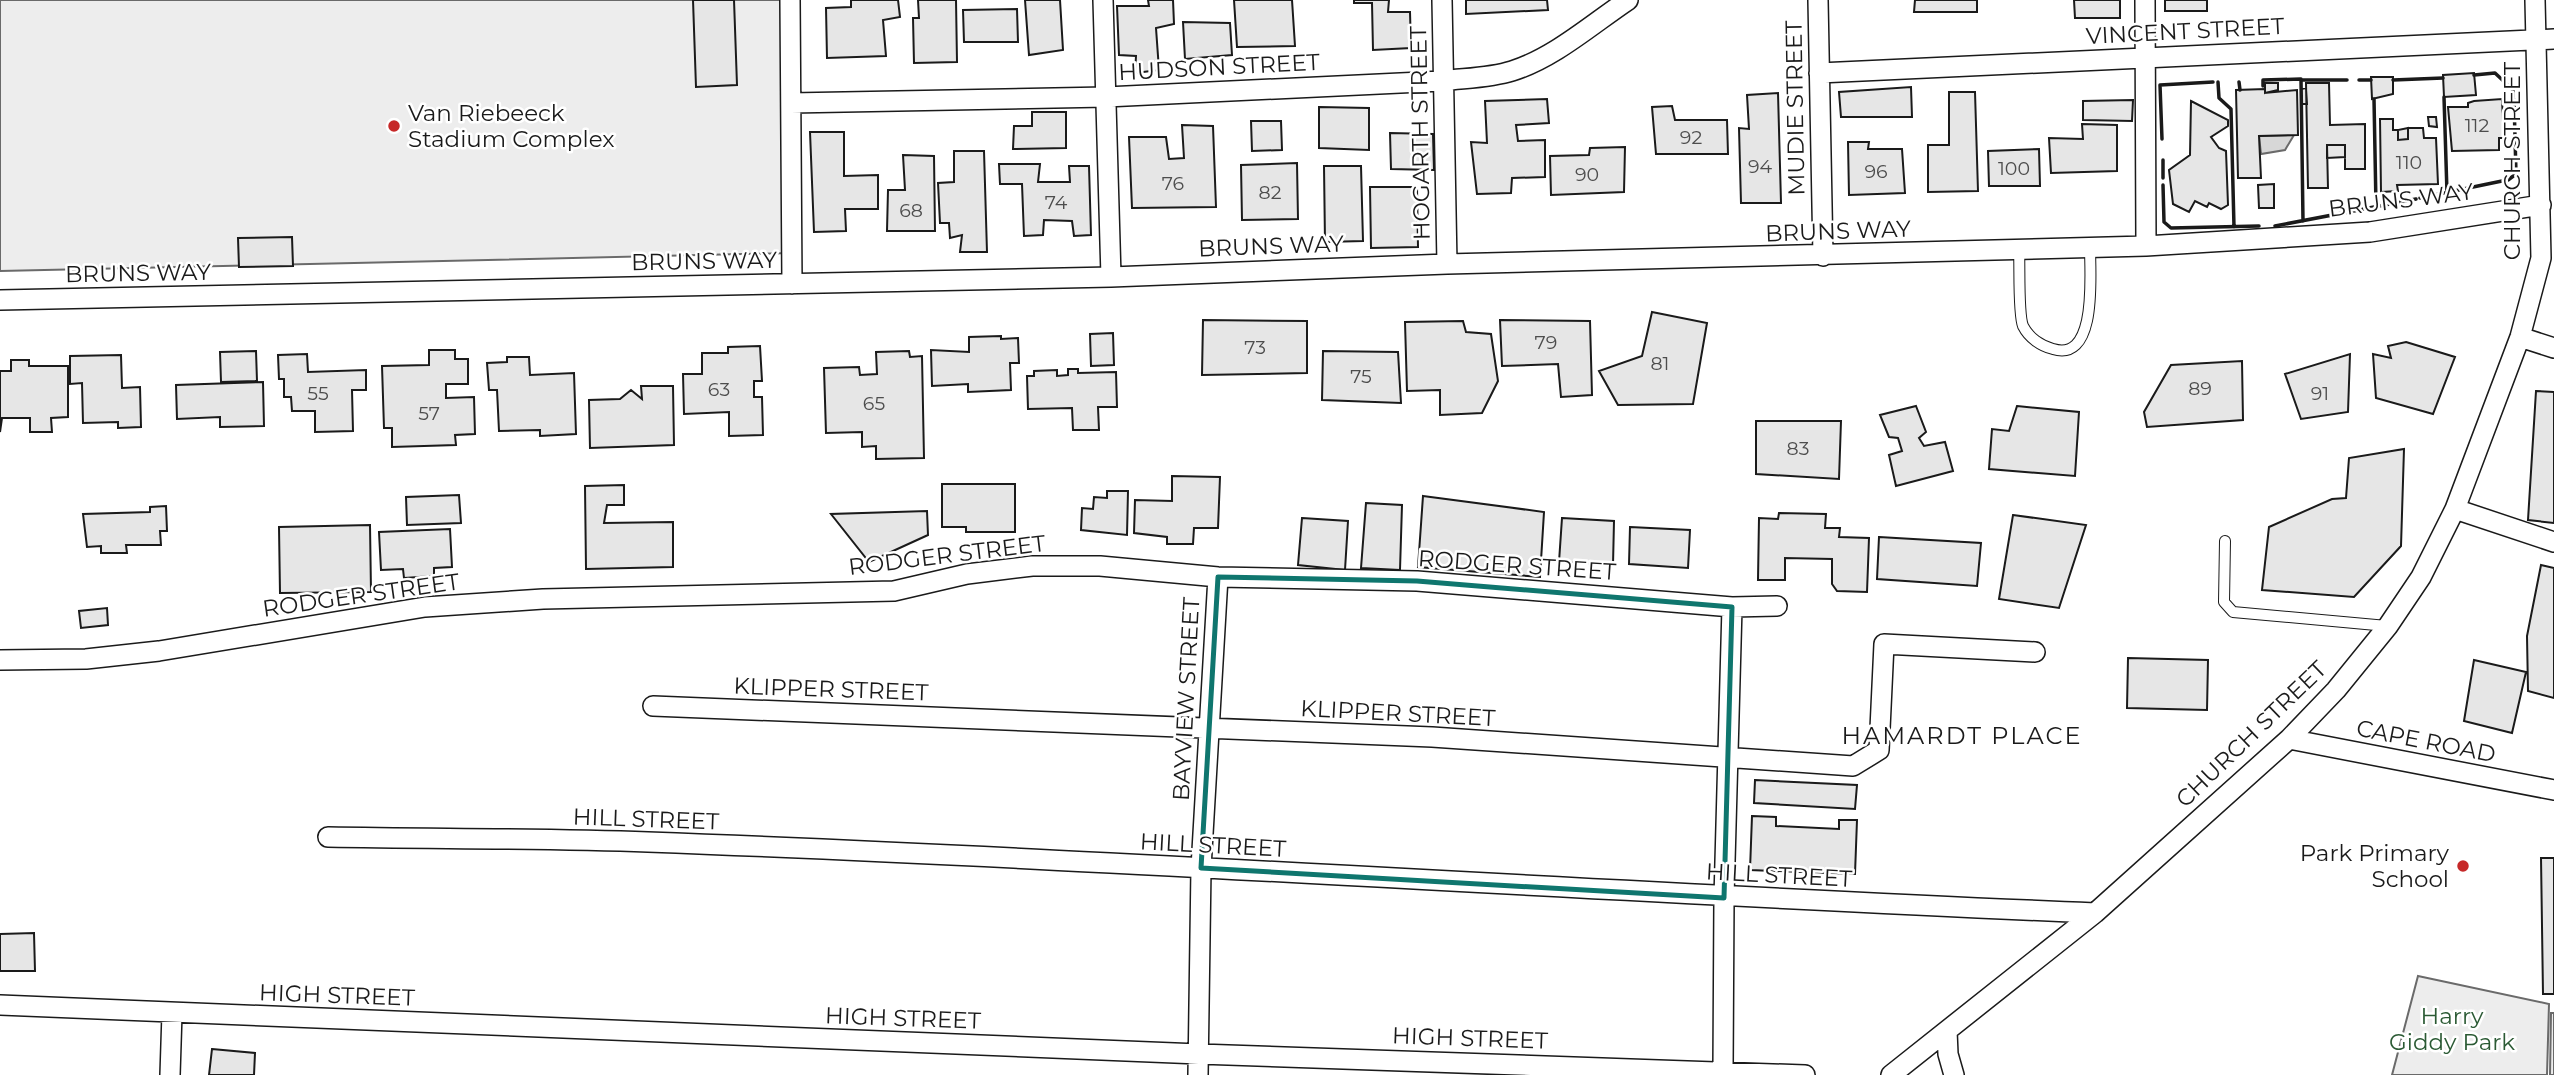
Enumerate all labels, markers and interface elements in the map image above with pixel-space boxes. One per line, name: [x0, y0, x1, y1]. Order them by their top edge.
street label: VINCENT STREET: [2085, 12, 2286, 50]
street label: MUDIE STREET: [1779, 19, 1811, 196]
street label: HOGARTH STREET: [1404, 25, 1436, 240]
street label: HUDSON STREET: [1117, 48, 1321, 86]
street label: CHURCH STREET: [2498, 61, 2526, 260]
place label: Van Riebeeck Stadium Complex: [408, 99, 614, 153]
house number: 112: [2465, 114, 2489, 137]
marker: Van Riebeeck Stadium Complex: [386, 118, 402, 134]
house number: 92: [1680, 126, 1702, 149]
house number: 110: [2396, 151, 2422, 174]
house number: 94: [1748, 155, 1773, 178]
house number: 100: [1998, 157, 2030, 180]
house number: 96: [1864, 160, 1888, 183]
house number: 90: [1575, 163, 1599, 186]
house number: 76: [1162, 172, 1184, 195]
street label: BRUNS WAY: [2327, 177, 2475, 223]
house number: 82: [1259, 181, 1282, 204]
house number: 74: [1045, 191, 1068, 214]
house number: 68: [899, 199, 923, 222]
street label: BRUNS WAY: [1765, 214, 1912, 248]
street label: BRUNS WAY: [1198, 229, 1345, 263]
street label: BRUNS WAY: [631, 246, 778, 276]
street label: BRUNS WAY: [65, 258, 212, 288]
house number: 79: [1535, 331, 1557, 354]
house number: 73: [1244, 336, 1266, 359]
house number: 81: [1651, 352, 1669, 375]
house number: 75: [1350, 365, 1372, 388]
house number: 89: [2188, 377, 2212, 400]
house number: 63: [708, 378, 730, 401]
house number: 55: [307, 382, 329, 405]
house number: 91: [2311, 382, 2329, 405]
house number: 65: [863, 392, 885, 415]
house number: 57: [418, 402, 440, 425]
house number: 83: [1787, 437, 1809, 460]
street label: RODGER STREET: [847, 529, 1048, 581]
street label: RODGER STREET: [1417, 544, 1618, 586]
street label: RODGER STREET: [261, 567, 462, 623]
street label: BAYVIEW STREET: [1167, 596, 1205, 802]
street label: CHURCH STREET: [2170, 654, 2333, 813]
street label: KLIPPER STREET: [733, 672, 930, 706]
street label: KLIPPER STREET: [1300, 694, 1497, 732]
street label: CAPE ROAD: [2354, 714, 2498, 768]
district label: HAMARDT PLACE: [1841, 721, 2083, 750]
street label: HILL STREET: [572, 802, 720, 836]
street label: HILL STREET: [1139, 827, 1288, 863]
place label: Park Primary School: [2300, 839, 2450, 893]
street label: HILL STREET: [1705, 857, 1854, 893]
marker: Park Primary School: [2455, 858, 2471, 874]
street label: HIGH STREET: [259, 978, 416, 1012]
street label: HIGH STREET: [825, 1001, 982, 1035]
park label: Harry Giddy Park: [2389, 1002, 2515, 1056]
street label: HIGH STREET: [1392, 1021, 1549, 1055]

